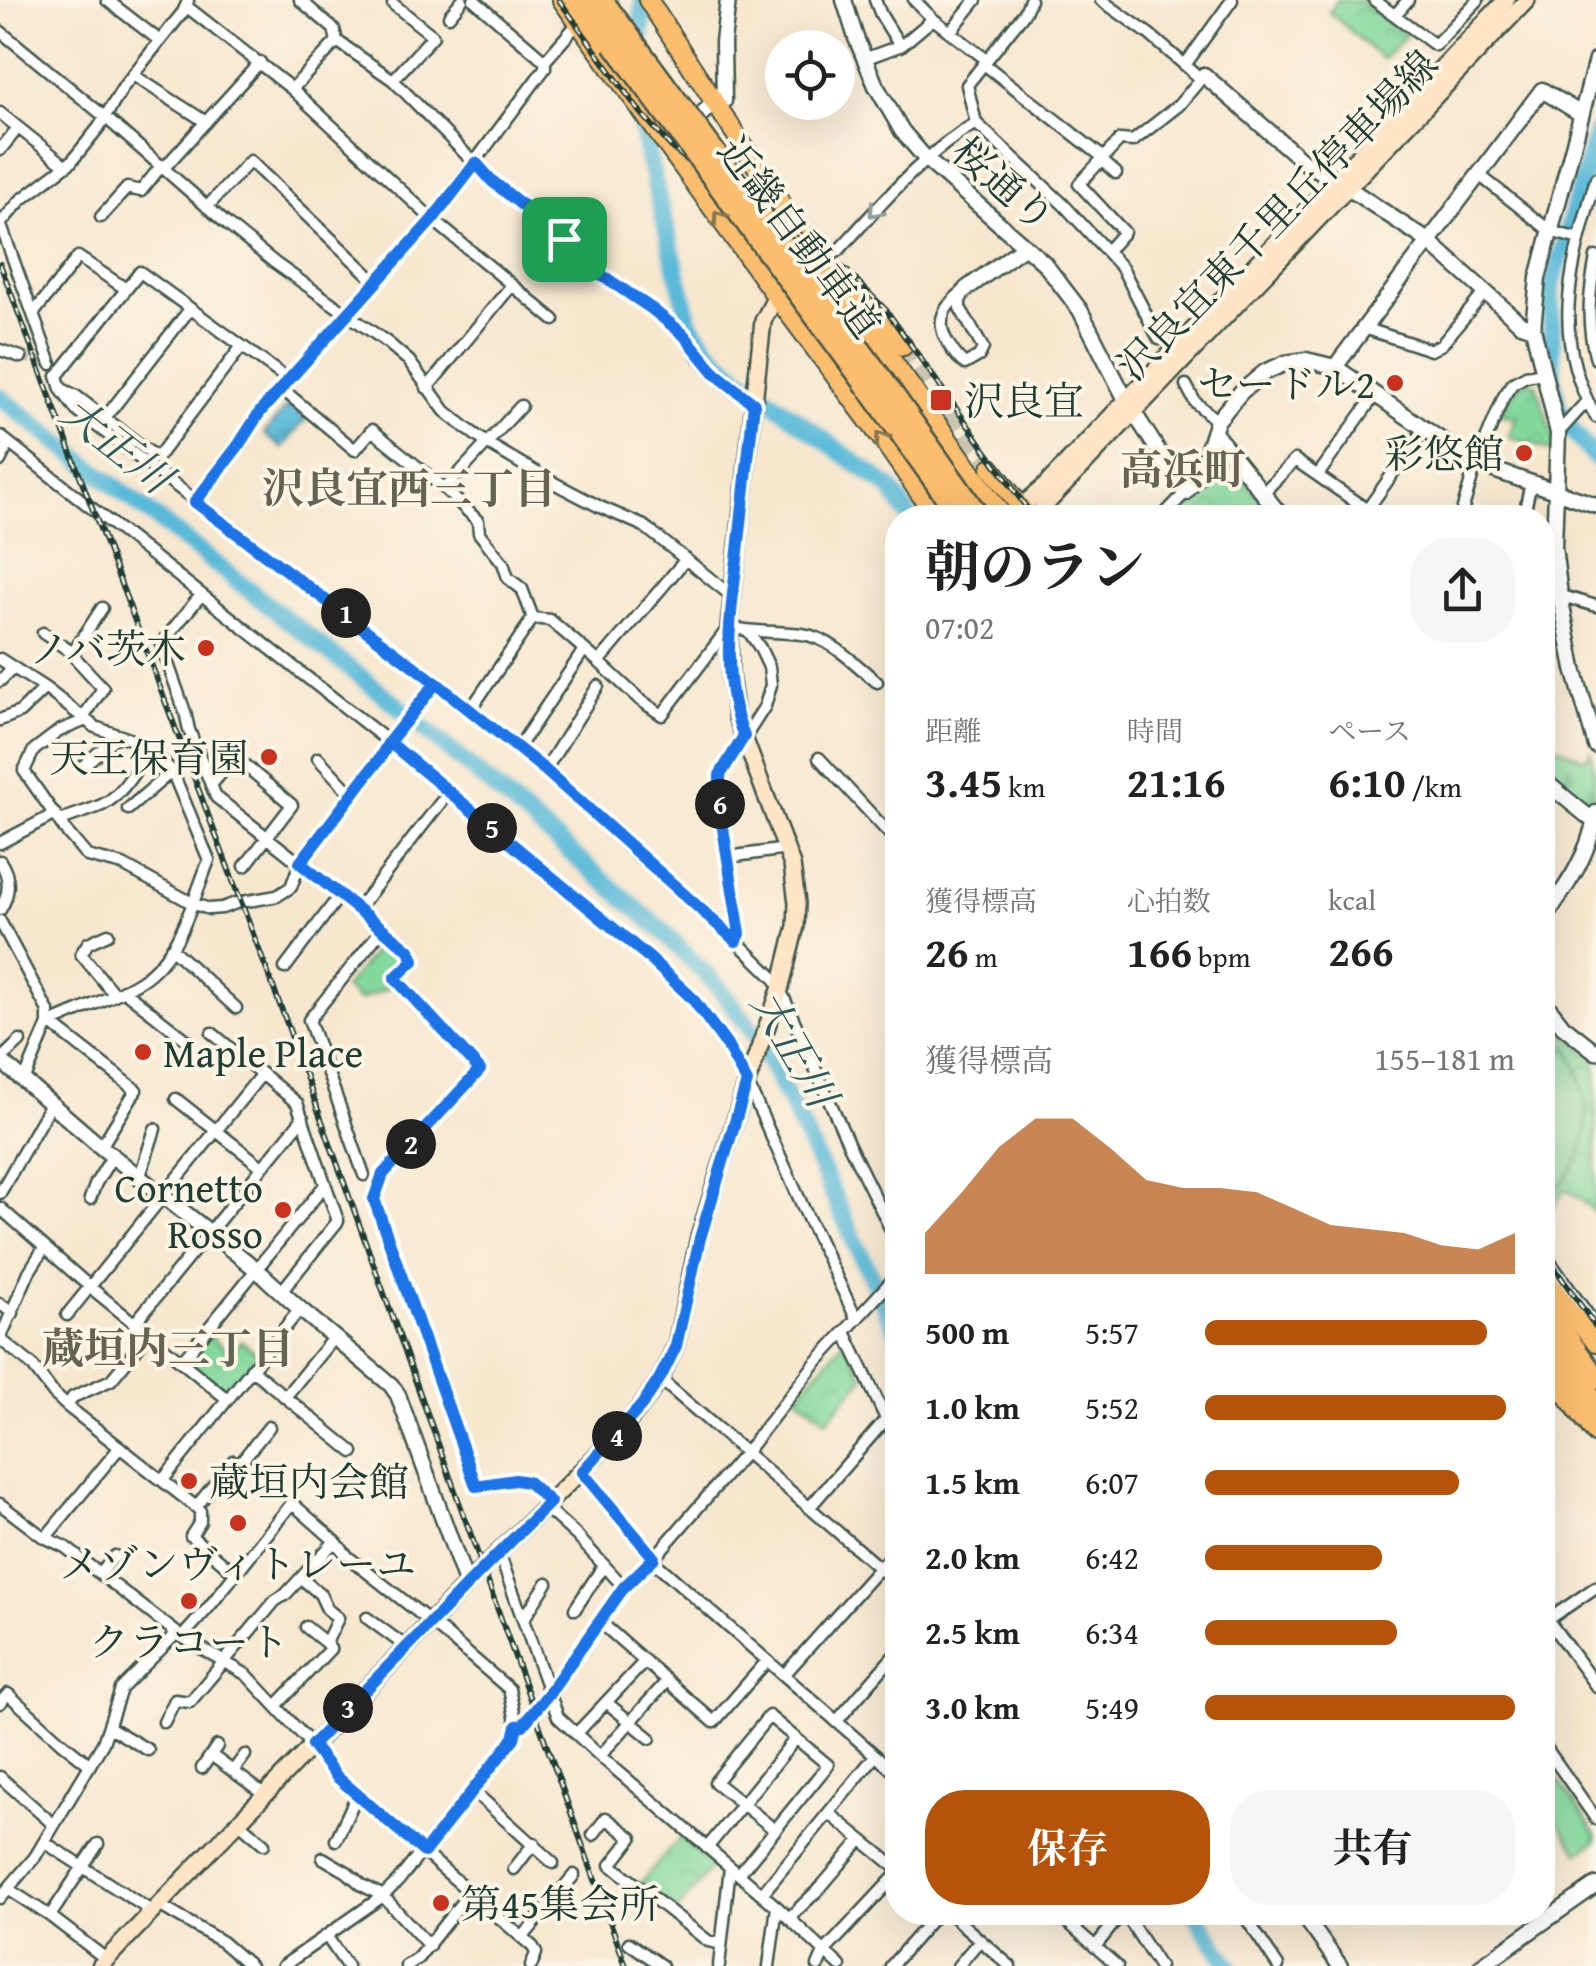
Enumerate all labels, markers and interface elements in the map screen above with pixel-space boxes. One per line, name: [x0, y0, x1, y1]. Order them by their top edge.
map controls: [765, 30, 855, 120]
button: locate: [765, 30, 855, 120]
street label: 沢良宜東千里丘停車場線: [1103, 36, 1451, 394]
street label: 桜通り: [939, 122, 1069, 246]
street label: 近畿自動車道: [704, 123, 896, 351]
pin: [522, 197, 607, 282]
one-way arrow: [868, 199, 886, 218]
one-way arrow: [714, 210, 731, 228]
icon: arrive: [537, 212, 592, 267]
place label: セードル2: [1197, 354, 1375, 413]
place label: 沢良宜: [964, 371, 1084, 430]
marker: セードル2: [1384, 372, 1406, 394]
water label: 大正川: [49, 381, 189, 509]
marker: 沢良宜: [928, 387, 954, 413]
place label: 彩悠館: [1384, 424, 1504, 483]
one-way arrow: [875, 430, 893, 449]
district label: 高浜町: [1120, 438, 1246, 499]
marker: 彩悠館: [1513, 442, 1535, 464]
district label: 沢良宜西三丁目: [262, 457, 556, 518]
text: 朝のラン: [925, 526, 1145, 606]
button: share: [1410, 538, 1515, 643]
pin: 1: [321, 588, 371, 638]
text: 1: [339, 592, 353, 633]
text: 07:02: [925, 604, 994, 651]
place label: ノバ茨木: [29, 619, 186, 678]
marker: ノバ茨木: [195, 637, 217, 659]
text: 距離: [925, 710, 981, 751]
text: 時間: [1127, 710, 1183, 751]
text: ペース: [1328, 710, 1411, 751]
place label: 天王保育園: [49, 728, 249, 787]
marker: 天王保育園: [258, 746, 280, 768]
text: 3.45: [925, 751, 1002, 812]
text: 21:16: [1127, 751, 1226, 812]
text: 6:10: [1328, 751, 1405, 812]
text: km: [1002, 766, 1045, 807]
text: /km: [1405, 766, 1462, 807]
pin: 6: [695, 779, 745, 829]
text: 6: [713, 783, 727, 824]
pin: 5: [467, 803, 517, 853]
text: 5: [485, 807, 499, 848]
text: kcal: [1328, 879, 1376, 920]
text: 獲得標高: [925, 880, 1037, 921]
text: 心拍数: [1127, 880, 1211, 921]
text: 266: [1328, 920, 1394, 981]
text: 26: [925, 921, 969, 982]
text: 166: [1127, 921, 1192, 982]
text: m: [969, 936, 998, 977]
text: bpm: [1192, 936, 1251, 977]
water label: 大正川: [737, 978, 855, 1121]
place label: Maple Place: [163, 1023, 363, 1082]
text: 155–181 m: [1374, 1035, 1515, 1082]
text: 獲得標高: [925, 1037, 1053, 1084]
marker: Maple Place: [132, 1041, 154, 1063]
pin: 2: [386, 1119, 436, 1169]
text: 2: [404, 1123, 418, 1164]
place label: Cornetto Rosso: [114, 1158, 263, 1263]
marker: Cornetto Rosso: [272, 1199, 294, 1221]
text: 500 m: [925, 1309, 1009, 1356]
text: 5:57: [1085, 1309, 1139, 1356]
district label: 蔵垣内三丁目: [42, 1317, 294, 1378]
text: 1.0 km: [925, 1384, 1020, 1431]
text: 5:52: [1085, 1384, 1139, 1431]
pin: 4: [592, 1411, 642, 1461]
text: 4: [610, 1415, 624, 1456]
place label: 蔵垣内会館: [209, 1452, 409, 1511]
text: 1.5 km: [925, 1459, 1020, 1506]
text: 6:07: [1085, 1459, 1139, 1506]
marker: 蔵垣内会館: [178, 1470, 200, 1492]
marker: メゾンヴィトレーユ: [227, 1512, 249, 1534]
place label: メゾンヴィトレーユ: [60, 1534, 416, 1593]
text: 2.0 km: [925, 1534, 1020, 1581]
text: 6:42: [1085, 1534, 1139, 1581]
marker: クラコート: [178, 1590, 200, 1612]
text: 2.5 km: [925, 1609, 1020, 1656]
text: 6:34: [1085, 1609, 1139, 1656]
place label: クラコート: [89, 1612, 289, 1671]
pin: 3: [323, 1683, 373, 1733]
text: 3.0 km: [925, 1684, 1020, 1731]
text: 5:49: [1085, 1684, 1139, 1731]
text: 3: [341, 1687, 355, 1728]
button: 保存: [925, 1790, 1210, 1905]
button: 共有: [1230, 1790, 1515, 1905]
place label: 第45集会所: [461, 1874, 660, 1933]
marker: 第45集会所: [430, 1892, 452, 1914]

